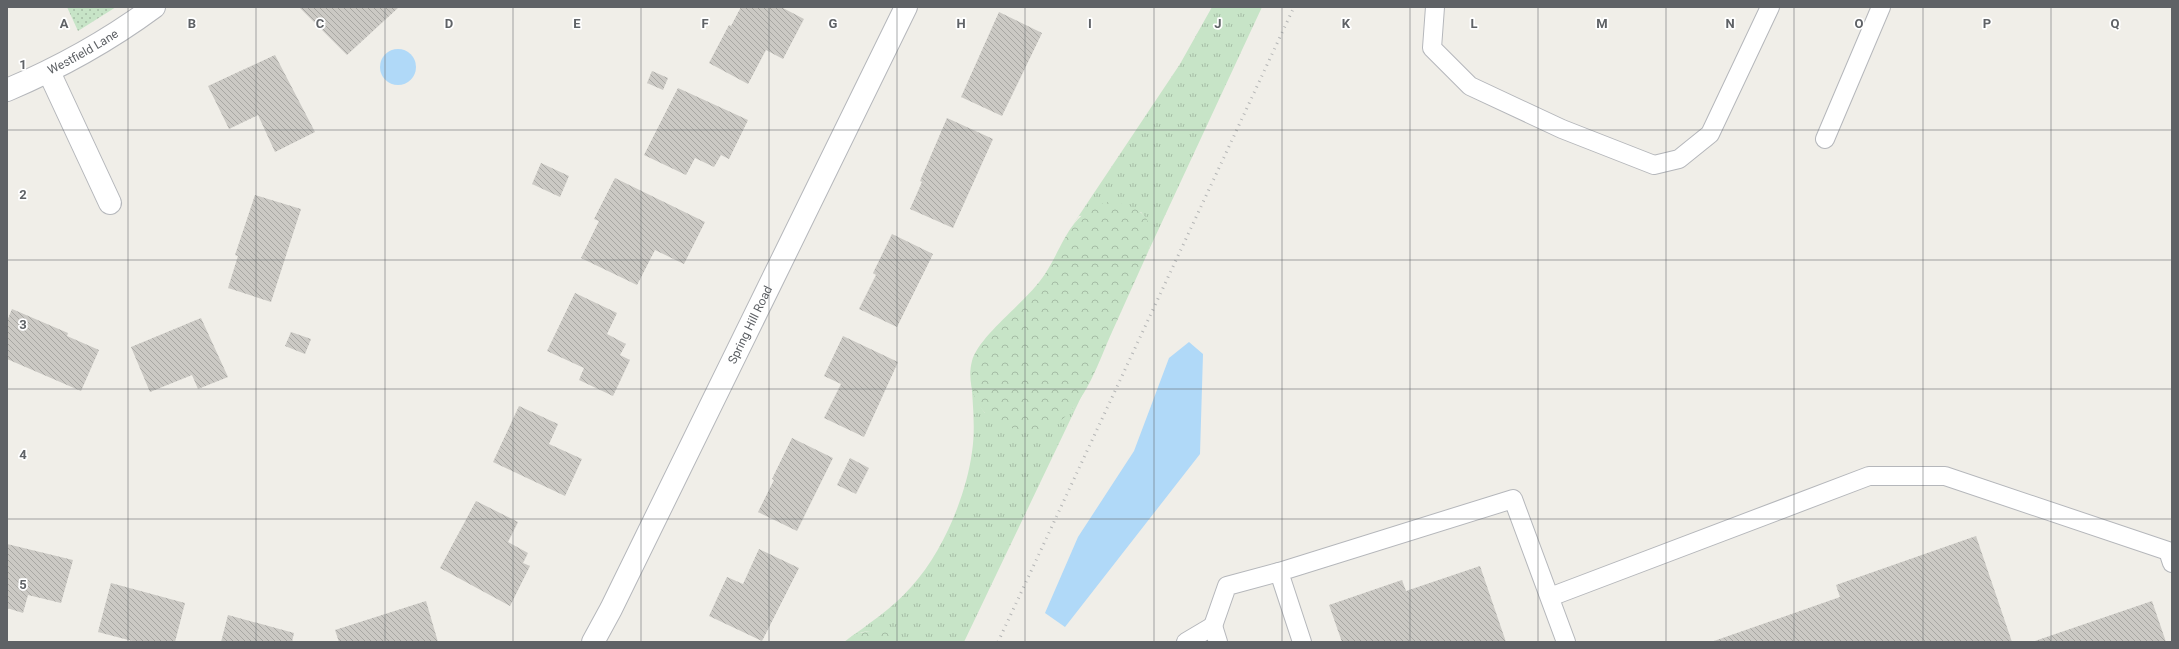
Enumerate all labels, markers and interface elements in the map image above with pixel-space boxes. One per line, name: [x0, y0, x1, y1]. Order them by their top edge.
text: A: [60, 16, 69, 31]
text: B: [188, 16, 196, 31]
text: C: [316, 16, 325, 31]
text: D: [445, 16, 453, 31]
text: E: [573, 16, 581, 31]
text: F: [701, 16, 709, 31]
text: G: [829, 16, 838, 31]
text: H: [956, 16, 966, 31]
text: I: [1088, 16, 1092, 31]
text: J: [1214, 16, 1222, 31]
text: K: [1342, 16, 1351, 31]
text: L: [1470, 16, 1478, 31]
text: M: [1596, 16, 1608, 31]
text: N: [1725, 16, 1735, 31]
text: O: [1855, 16, 1864, 31]
text: P: [1983, 16, 1991, 31]
text: Q: [2111, 16, 2120, 31]
street label: Westfield Lane: [45, 27, 121, 77]
text: 1: [19, 57, 27, 72]
text: 2: [19, 187, 27, 202]
street label: Spring Hill Road: [725, 284, 775, 366]
text: 3: [19, 317, 27, 332]
text: 4: [19, 447, 27, 462]
text: 5: [19, 577, 27, 592]

